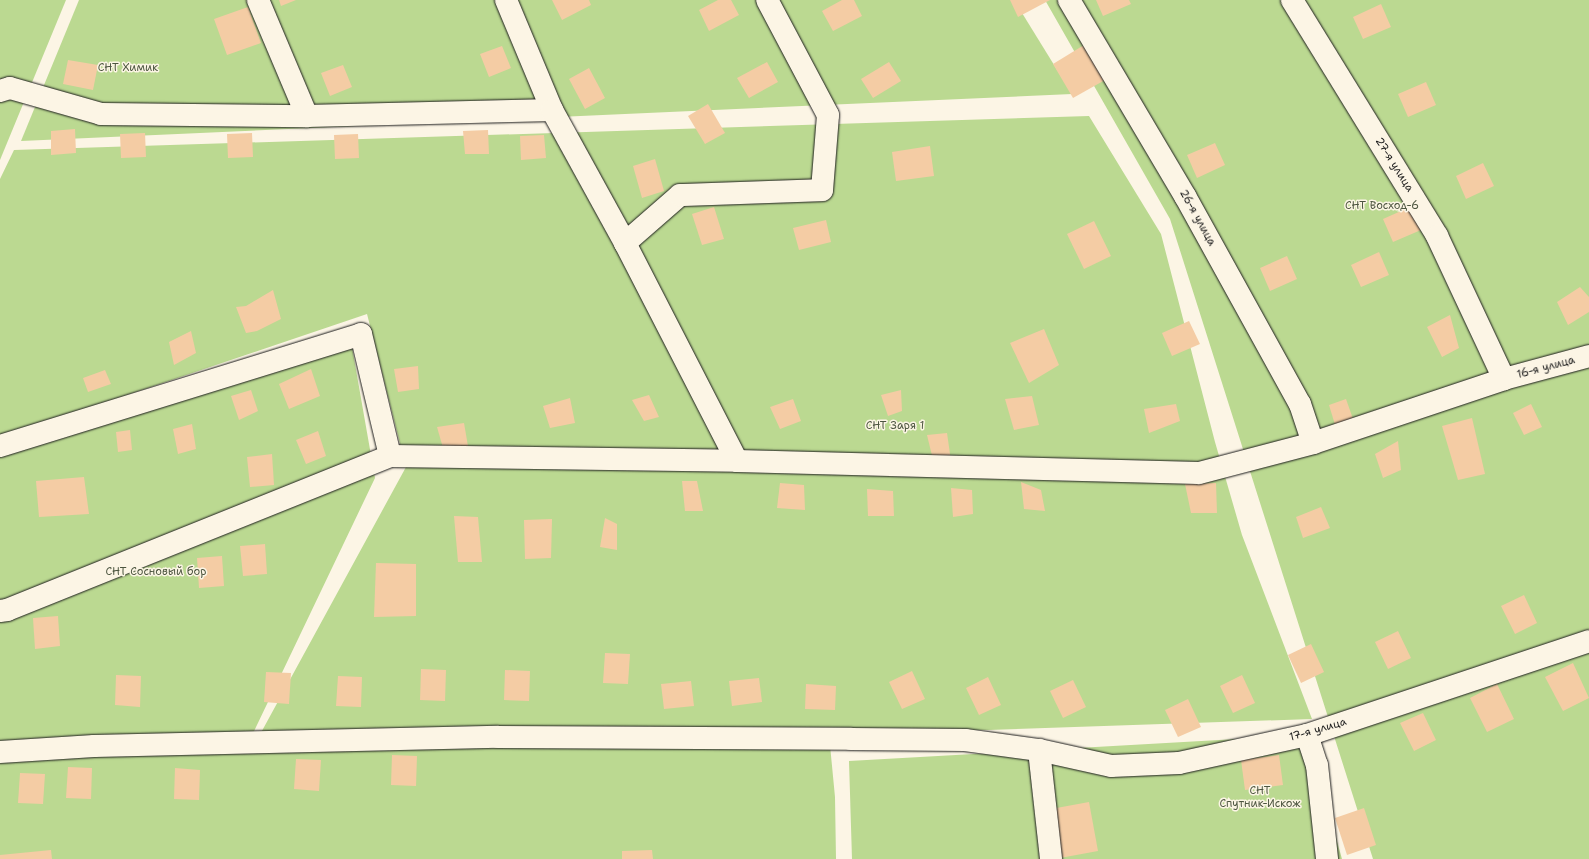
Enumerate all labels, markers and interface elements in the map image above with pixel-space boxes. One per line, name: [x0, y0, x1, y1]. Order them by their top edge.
park label: СНТ Химик: [98, 61, 158, 75]
street label: 27-я улица: [1372, 135, 1416, 195]
street label: 26-я улица: [1176, 188, 1218, 248]
park label: СНТ Восход-6: [1345, 199, 1419, 213]
street label: 16-я улица: [1516, 354, 1576, 382]
park label: СНТ Заря 1: [866, 419, 924, 433]
park label: СНТ Сосновый бор: [106, 565, 206, 579]
street label: 17-я улица: [1288, 716, 1348, 744]
park label: СНТ Спутник-Искож: [1220, 785, 1300, 811]

